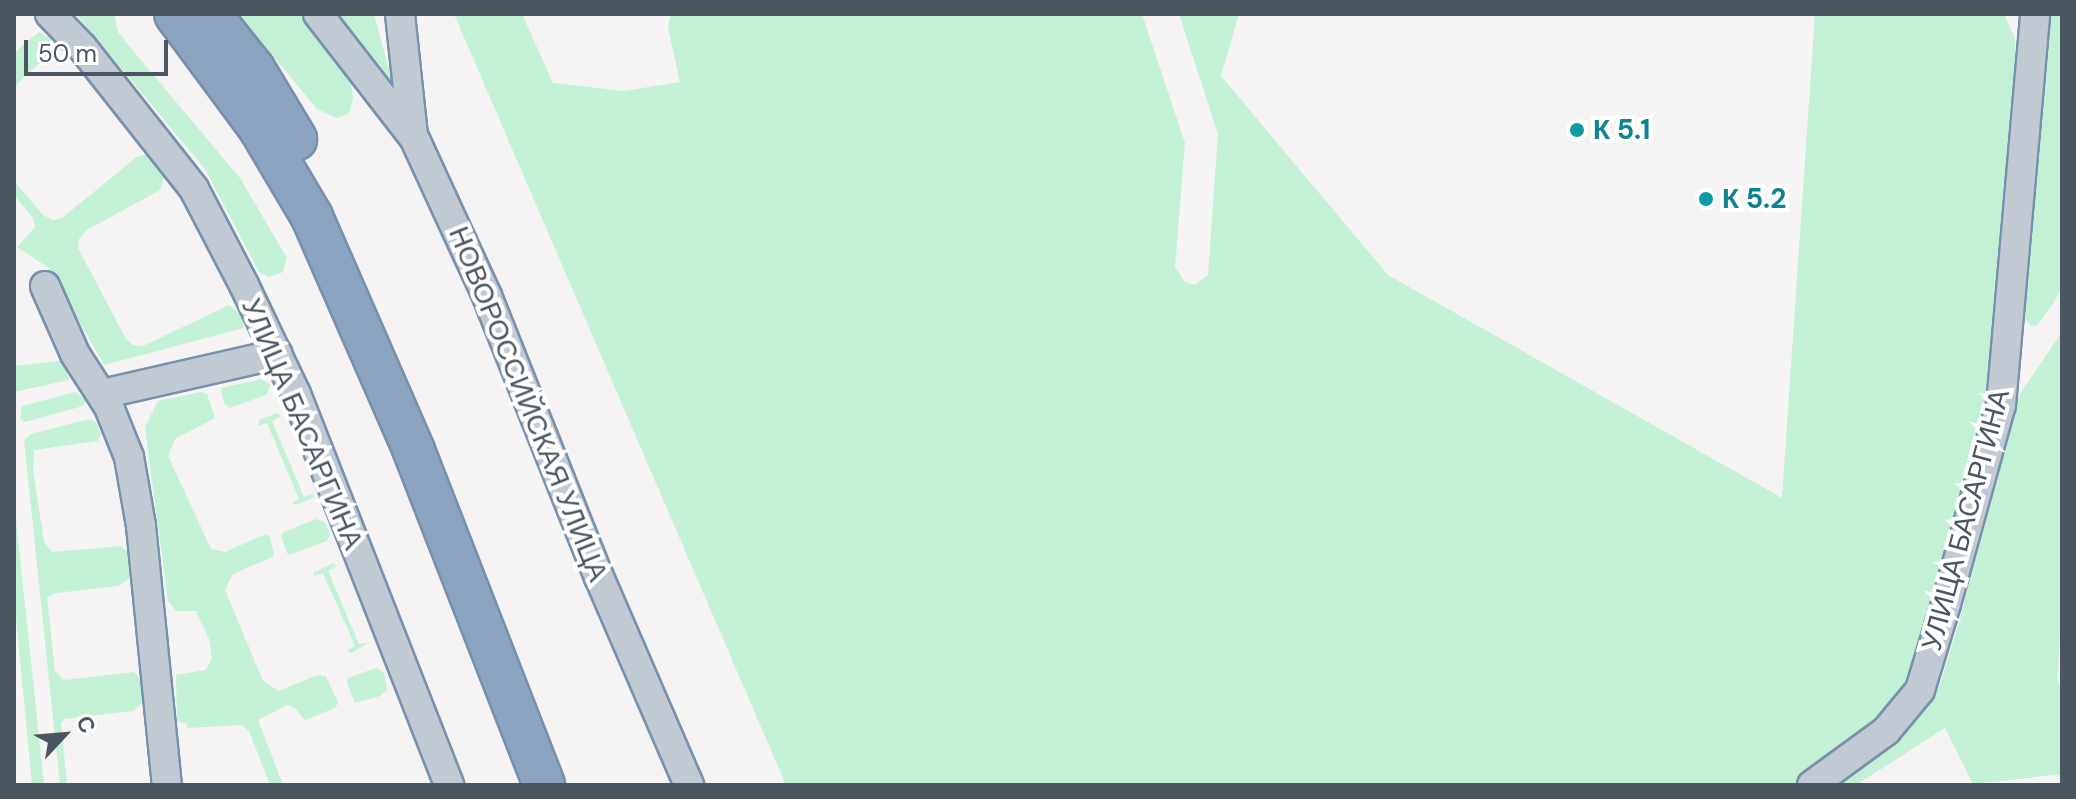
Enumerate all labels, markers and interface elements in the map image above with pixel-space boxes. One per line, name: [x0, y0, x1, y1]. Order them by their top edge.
scale bar: [28, 24, 172, 74]
text: 50 m: [38, 38, 97, 69]
place label: К 5.1: [1593, 113, 1650, 147]
marker: К 5.1: [1568, 121, 1586, 139]
place label: К 5.2: [1722, 182, 1786, 216]
marker: К 5.2: [1697, 190, 1715, 208]
street label: НОВОРОССИЙСКАЯ УЛИЦА: [441, 222, 615, 586]
street label: УЛИЦА БАСАРГИНА: [234, 294, 370, 554]
street label: УЛИЦА БАСАРГИНА: [1915, 386, 2017, 654]
north arrow: [24, 695, 104, 775]
text: С: [70, 711, 103, 738]

